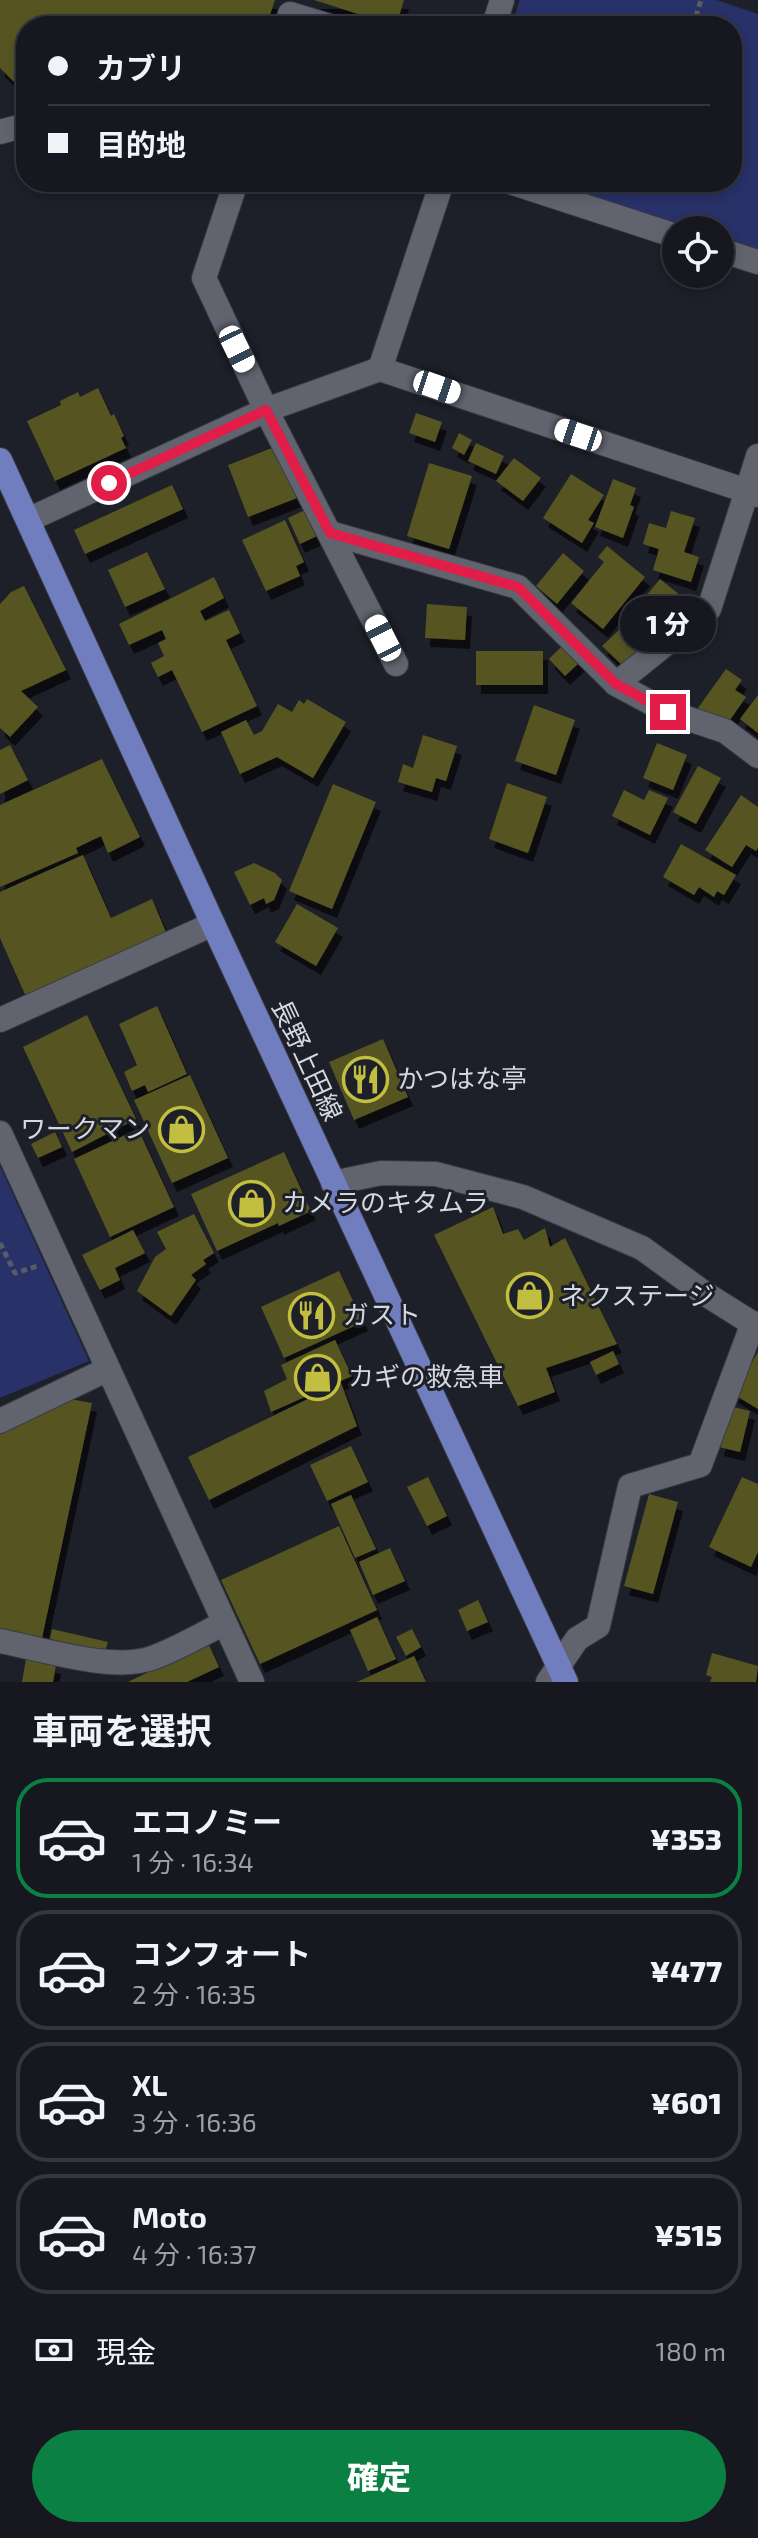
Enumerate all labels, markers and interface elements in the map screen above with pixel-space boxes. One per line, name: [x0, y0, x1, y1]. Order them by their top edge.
text: カブリ: [96, 49, 186, 85]
text: 目的地: [96, 126, 186, 162]
map controls: [662, 216, 734, 288]
button: locate: [662, 216, 734, 288]
car: [216, 322, 258, 376]
car: [410, 368, 464, 406]
car: [551, 416, 605, 454]
route start: [91, 465, 127, 501]
callout: 1 分: [620, 596, 716, 652]
text: 1 分: [646, 608, 690, 639]
car: [361, 611, 405, 665]
route end: [650, 694, 686, 730]
street label: 長野上田線: [267, 994, 350, 1125]
restaurant icon: かつはな亭: [342, 1055, 390, 1103]
place label: かつはな亭: [397, 1062, 527, 1093]
shop icon: ワークマン: [157, 1105, 205, 1153]
place label: ワークマン: [20, 1112, 150, 1143]
shop icon: カメラのキタムラ: [227, 1179, 275, 1227]
place label: カメラのキタムラ: [282, 1186, 489, 1217]
shop icon: ネクステージ: [505, 1272, 553, 1320]
place label: ネクステージ: [560, 1279, 715, 1310]
restaurant icon: ガスト: [288, 1291, 336, 1339]
place label: ガスト: [343, 1298, 421, 1329]
shop icon: カギの救急車: [293, 1353, 341, 1401]
place label: カギの救急車: [348, 1360, 504, 1391]
text: 車両を選択: [32, 1708, 212, 1751]
icon: car: [36, 1802, 108, 1874]
text: エコノミー: [132, 1803, 282, 1839]
text: ¥353: [650, 1820, 722, 1856]
text: 1 分 · 16:34: [132, 1846, 254, 1877]
icon: car: [36, 1934, 108, 2006]
text: コンフォート: [132, 1935, 311, 1971]
text: ¥477: [650, 1952, 722, 1988]
text: 2 分 · 16:35: [132, 1978, 256, 2009]
icon: car: [36, 2066, 108, 2138]
text: XL: [132, 2066, 167, 2102]
text: ¥601: [650, 2084, 722, 2120]
text: 3 分 · 16:36: [132, 2106, 257, 2137]
icon: car: [36, 2198, 108, 2270]
text: Moto: [132, 2198, 207, 2234]
text: ¥515: [654, 2216, 722, 2252]
text: 4 分 · 16:37: [132, 2238, 257, 2269]
icon: cash: [32, 2328, 76, 2372]
text: 現金: [96, 2333, 156, 2369]
text: 180 m: [656, 2335, 726, 2366]
button: 確定: [32, 2430, 726, 2522]

